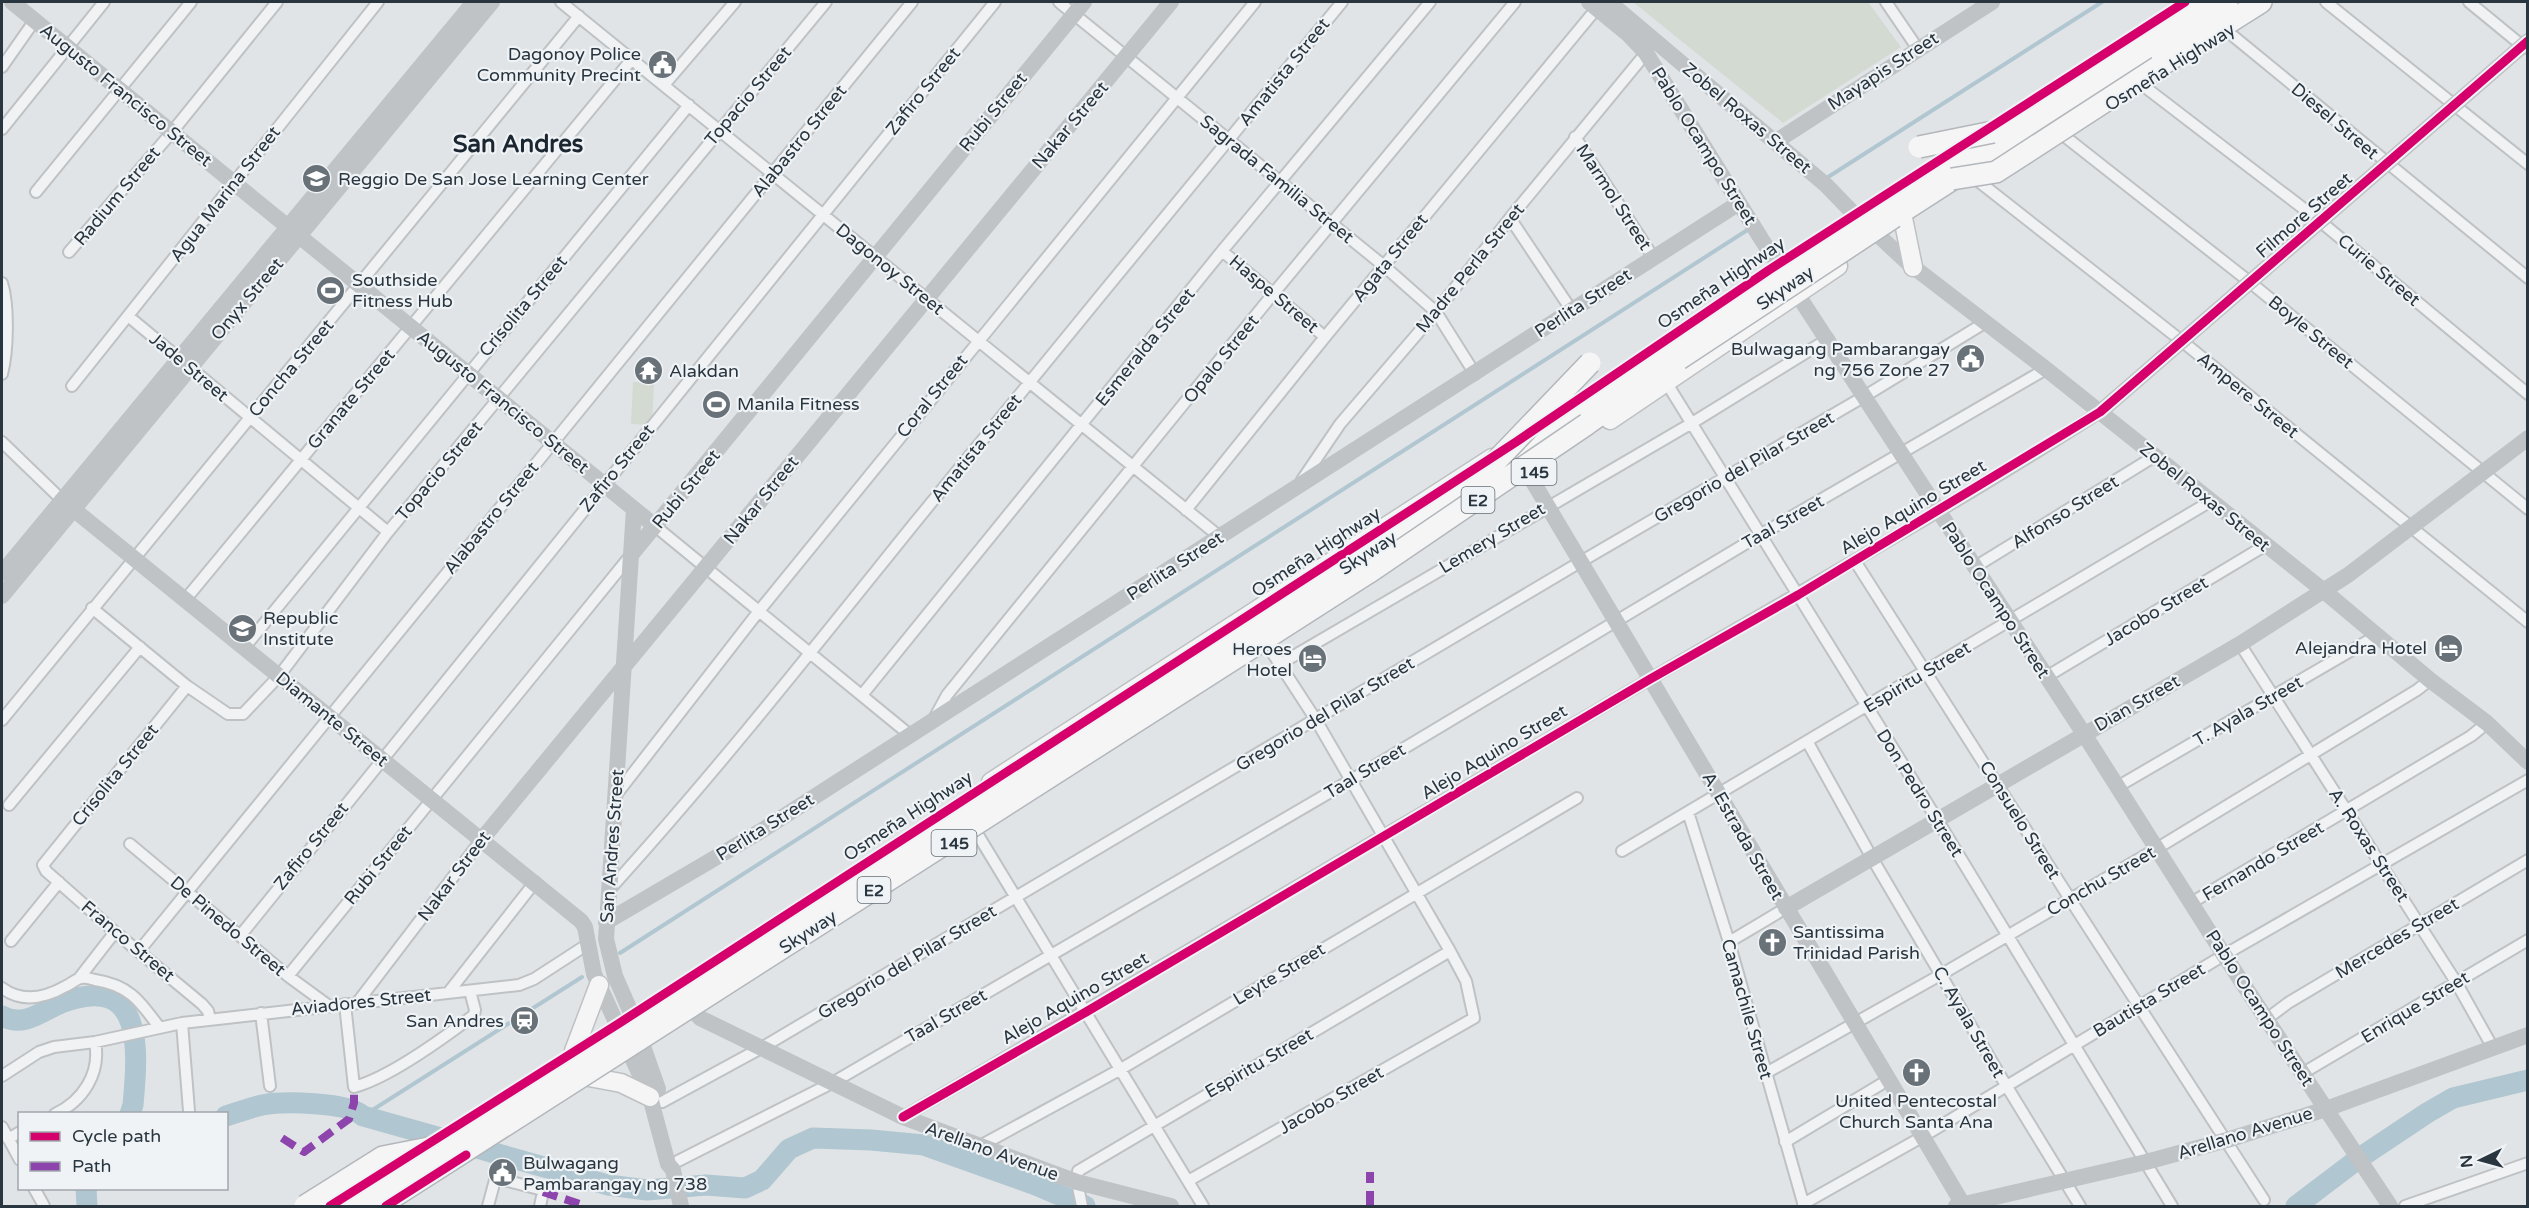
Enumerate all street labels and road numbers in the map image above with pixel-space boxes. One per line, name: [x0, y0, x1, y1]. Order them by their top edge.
street label: Amatista Street: [1234, 13, 1334, 131]
street label: Osmeña Highway: [2101, 18, 2239, 116]
street label: Augusto Francisco Street: [35, 19, 217, 171]
street label: Mayapis Street: [1823, 27, 1943, 115]
street label: Topacio Street: [700, 42, 796, 150]
street label: Zafiro Street: [881, 43, 965, 139]
street label: Zobel Roxas Street: [1678, 58, 1816, 178]
street label: Pablo Ocampo Street: [1646, 63, 1762, 229]
street label: Rubi Street: [954, 68, 1032, 156]
street label: Nakar Street: [1027, 77, 1113, 173]
street label: Diesel Street: [2287, 78, 2383, 164]
street label: Alabastro Street: [747, 80, 851, 202]
street label: Sagrada Familia Street: [1196, 110, 1358, 248]
street label: Agua Marina Street: [165, 122, 285, 266]
street label: Marmol Street: [1571, 140, 1657, 254]
street label: Radium Street: [69, 142, 165, 250]
street label: Filmore Street: [2251, 167, 2357, 263]
street label: Madre Perla Street: [1411, 199, 1529, 337]
street label: Agata Street: [1348, 209, 1432, 307]
street label: Dagonoy Street: [831, 218, 949, 320]
street label: Curie Street: [2333, 229, 2425, 311]
street label: Osmeña Highway: [1653, 232, 1789, 334]
street label: Haspe Street: [1225, 250, 1323, 338]
street label: Crisolita Street: [474, 251, 572, 361]
street label: Onyx Street: [206, 253, 288, 345]
street label: Skyway: [1752, 261, 1818, 315]
street label: Perlita Street: [1530, 263, 1636, 342]
street label: Esmeralda Street: [1091, 283, 1200, 411]
street label: Boyle Street: [2264, 291, 2358, 373]
street label: Opalo Street: [1179, 310, 1263, 408]
street label: Concha Street: [244, 315, 338, 421]
street label: Augusto Francisco Street: [412, 326, 594, 478]
street label: Jade Street: [145, 328, 233, 406]
street label: Granate Street: [303, 344, 400, 454]
street label: Ampere Street: [2193, 347, 2303, 443]
street label: Coral Street: [892, 350, 972, 442]
street label: Amatista Street: [926, 389, 1026, 507]
street label: Gregorio del Pilar Street: [1650, 406, 1838, 528]
street label: Topacio Street: [391, 417, 487, 525]
street label: Zafiro Street: [575, 420, 659, 516]
street label: Zobel Roxas Street: [2135, 438, 2275, 556]
street label: Rubi Street: [647, 445, 725, 533]
street label: Nakar Street: [719, 451, 803, 549]
street label: Alejo Aquino Street: [1836, 455, 1990, 559]
street label: Alabastro Street: [439, 457, 543, 579]
road number: 145: [1512, 459, 1556, 485]
street label: Alfonso Street: [2008, 470, 2123, 554]
road number: E2: [1462, 487, 1494, 513]
street label: Taal Street: [1738, 490, 1828, 554]
street label: Lemery Street: [1435, 498, 1549, 578]
street label: Osmeña Highway: [1247, 502, 1385, 602]
street label: Pablo Ocampo Street: [1937, 518, 2055, 682]
street label: Perlita Street: [1122, 526, 1228, 605]
street label: Skyway: [1335, 526, 1401, 580]
street label: Jacobo Street: [2100, 571, 2212, 651]
street label: Espiritu Street: [1859, 636, 1975, 718]
street label: Gregorio del Pilar Street: [1232, 652, 1418, 776]
street label: Diamante Street: [271, 667, 393, 771]
street label: Dian Street: [2090, 670, 2184, 736]
street label: T. Ayala Street: [2189, 671, 2307, 751]
street label: Alejo Aquino Street: [1417, 700, 1571, 804]
street label: Crisolita Street: [67, 719, 163, 831]
street label: Don Pedro Street: [1872, 725, 1968, 861]
street label: Taal Street: [1321, 738, 1409, 804]
street label: Consuelo Street: [1975, 757, 2065, 883]
street label: Osmeña Highway: [839, 766, 977, 866]
street label: San Andres Street: [596, 768, 628, 924]
street label: A. Estrada Street: [1697, 768, 1789, 904]
street label: A. Roxas Street: [2324, 784, 2414, 906]
street label: Perlita Street: [712, 788, 818, 866]
street label: Zafiro Street: [269, 798, 353, 894]
street label: Fernando Street: [2198, 816, 2328, 906]
street label: Rubi Street: [339, 821, 417, 909]
street label: Nakar Street: [413, 826, 495, 925]
road number: 145: [932, 830, 976, 856]
street label: Conchu Street: [2043, 841, 2159, 921]
street label: De Pinedo Street: [166, 871, 290, 981]
road number: E2: [858, 877, 890, 903]
street label: Mercedes Street: [2331, 892, 2463, 983]
street label: Franco Street: [77, 896, 179, 986]
street label: Gregorio del Pilar Street: [814, 900, 1000, 1024]
street label: Skyway: [775, 905, 841, 959]
street label: Pablo Ocampo Street: [2201, 926, 2319, 1090]
street label: Camachile Street: [1716, 936, 1778, 1082]
street label: Leyte Street: [1229, 938, 1329, 1010]
street label: Alejo Aquino Street: [998, 947, 1153, 1049]
street label: Bautista Street: [2089, 958, 2209, 1042]
street label: C. Ayala Street: [1928, 962, 2010, 1082]
street label: Enrique Street: [2357, 966, 2473, 1048]
street label: Aviadores Street: [290, 984, 432, 1020]
street label: Taal Street: [901, 984, 991, 1048]
street label: Espiritu Street: [1201, 1023, 1317, 1103]
street label: Jacobo Street: [1275, 1061, 1387, 1139]
street label: Arellano Avenue: [2175, 1102, 2315, 1164]
street label: Arellano Avenue: [922, 1117, 1062, 1185]

